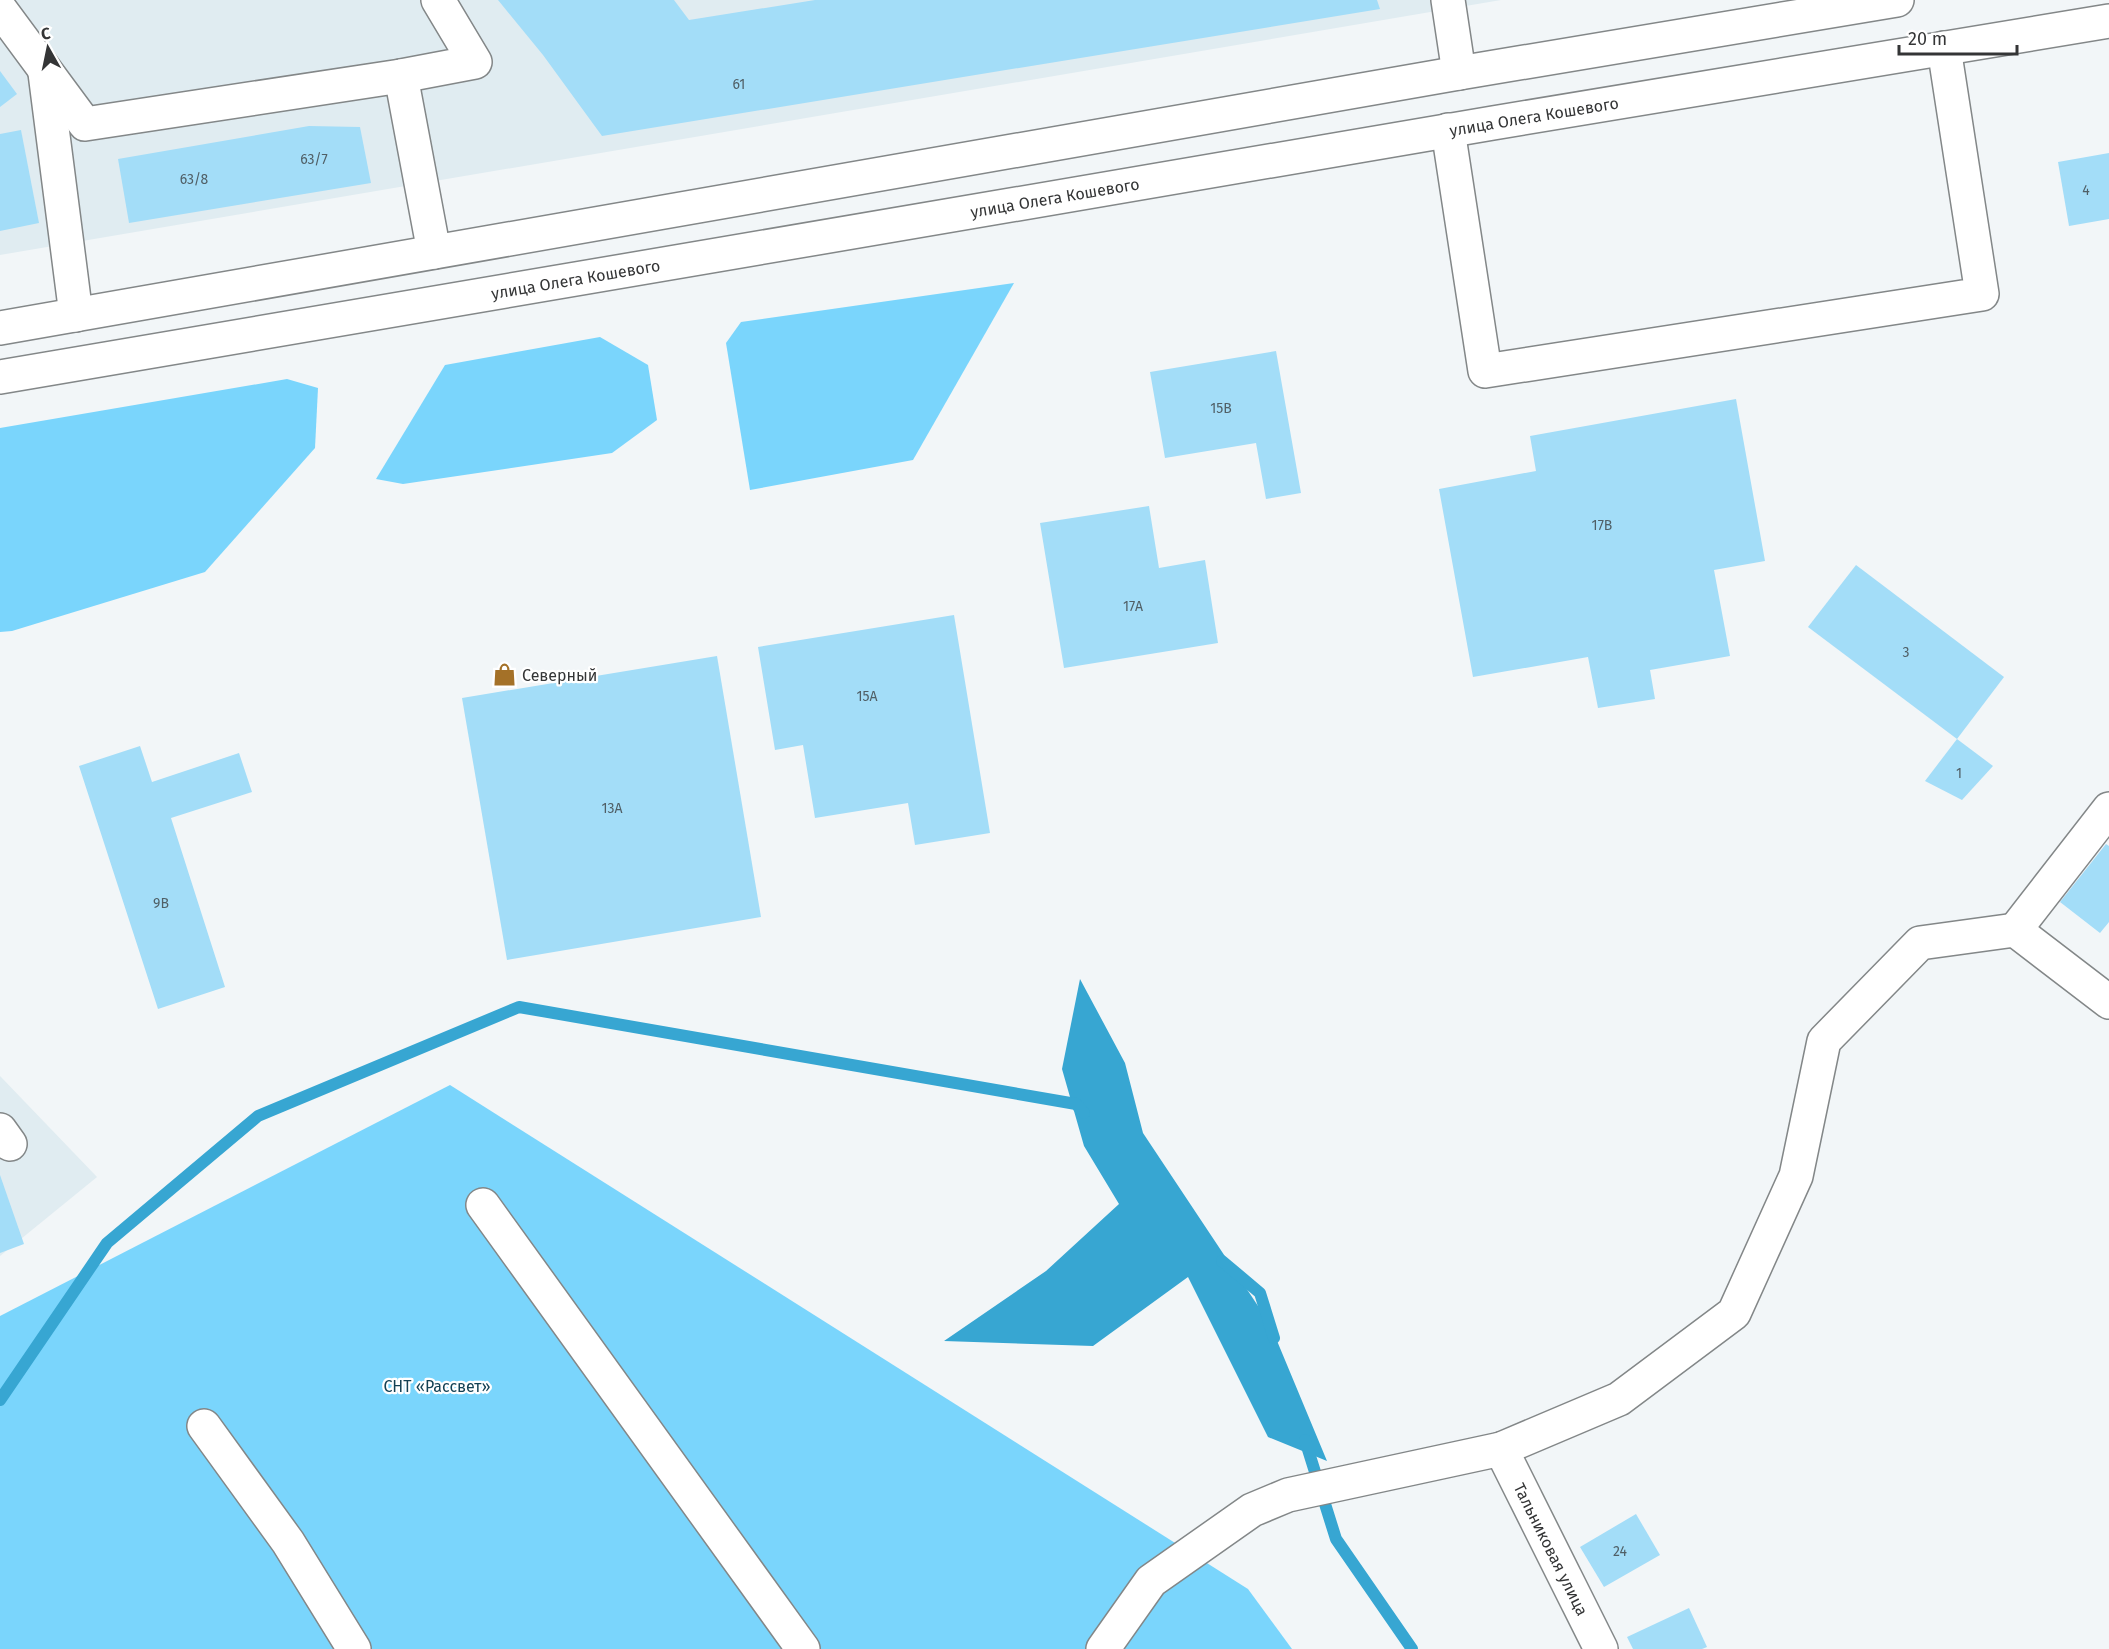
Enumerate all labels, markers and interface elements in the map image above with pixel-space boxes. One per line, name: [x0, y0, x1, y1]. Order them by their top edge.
north arrow: [18, 18, 78, 78]
scale bar: [1899, 18, 2018, 56]
text: С: [40, 23, 53, 44]
text: 20 m: [1908, 28, 1947, 50]
house number: 61: [733, 76, 745, 93]
street label: улица Олега Кошевого: [1448, 93, 1620, 140]
house number: 63/7: [300, 151, 328, 168]
house number: 63/8: [180, 171, 209, 188]
street label: улица Олега Кошевого: [969, 174, 1141, 222]
house number: 4: [2082, 182, 2090, 199]
street label: улица Олега Кошевого: [490, 256, 662, 303]
house number: 15В: [1210, 400, 1232, 417]
house number: 17В: [1592, 517, 1612, 534]
house number: 17А: [1123, 598, 1143, 615]
house number: 3: [1903, 644, 1910, 661]
shop icon: Северный: [491, 662, 517, 688]
place label: Северный: [522, 666, 597, 685]
house number: 15А: [856, 688, 878, 705]
house number: 1: [1956, 765, 1962, 782]
house number: 13А: [601, 800, 623, 817]
house number: 9В: [153, 895, 169, 912]
park label: СНТ «Рассвет»: [383, 1377, 491, 1396]
street label: Тальниковая улица: [1510, 1480, 1592, 1619]
house number: 24: [1613, 1543, 1628, 1560]

